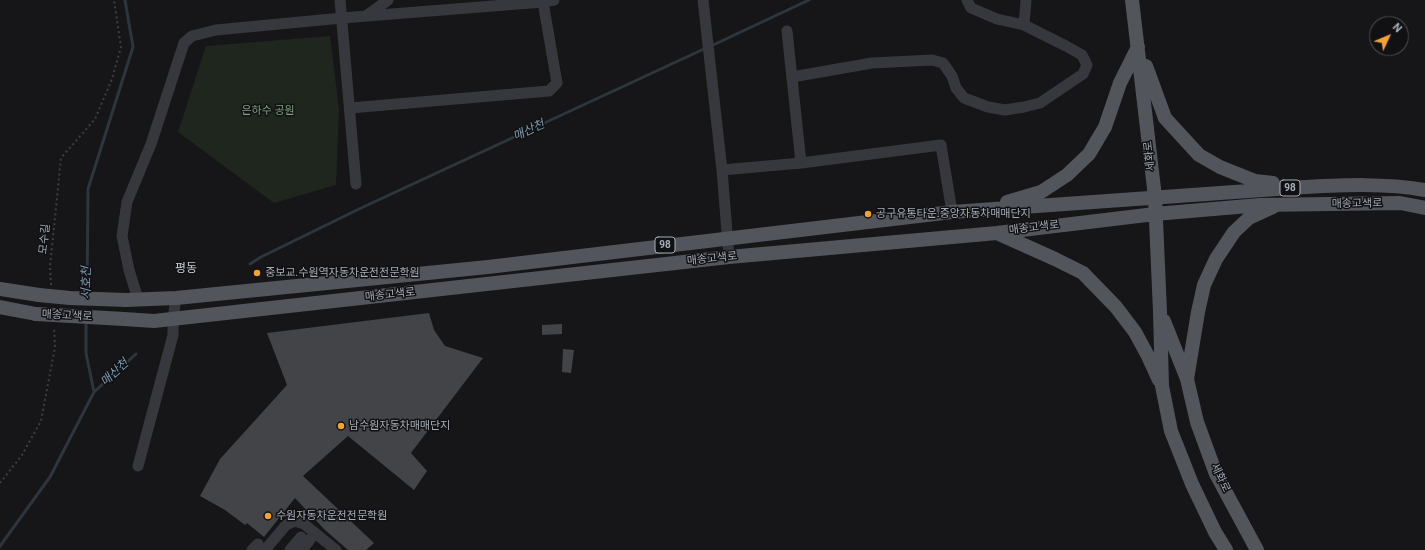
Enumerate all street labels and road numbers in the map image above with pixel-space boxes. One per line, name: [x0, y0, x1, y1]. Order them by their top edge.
street label: 세화로: [1142, 140, 1158, 172]
road number: 98: [1280, 180, 1300, 196]
street label: 매송고색로: [1332, 197, 1382, 211]
street label: 매송고색로: [1008, 218, 1060, 238]
street label: 모수길: [37, 223, 53, 255]
road number: 98: [655, 237, 675, 253]
street label: 매송고색로: [686, 250, 738, 268]
street label: 매송고색로: [364, 286, 416, 304]
street label: 매송고색로: [41, 308, 93, 324]
street label: 세화로: [1208, 461, 1232, 495]

